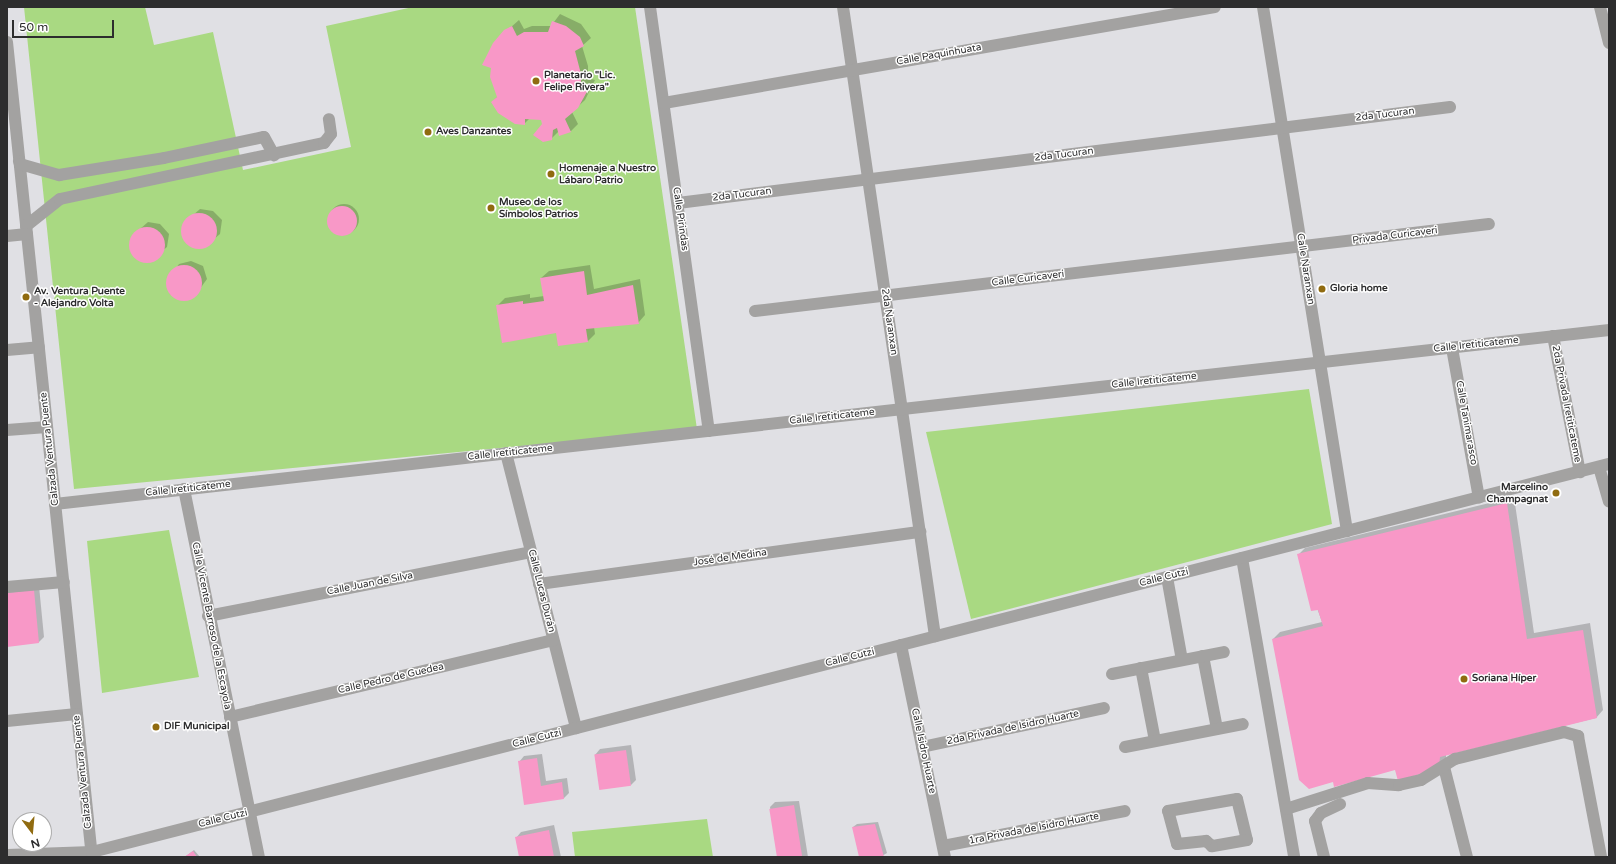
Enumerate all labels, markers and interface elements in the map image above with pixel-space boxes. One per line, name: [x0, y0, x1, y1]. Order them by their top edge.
scale bar: [14, 12, 116, 38]
text: 50 m: [19, 20, 48, 34]
street label: Calle Paquinhuata: [896, 42, 982, 68]
place label: Planetario "Lic. Felipe Rivera": [544, 69, 615, 92]
marker: Planetario "Lic. Felipe Rivera": [531, 76, 541, 86]
street label: 2da Tucuran: [1355, 105, 1415, 125]
place label: Aves Danzantes: [436, 126, 511, 138]
marker: Aves Danzantes: [423, 127, 433, 137]
street label: 2da Tucuran: [1034, 145, 1094, 165]
place label: Homenaje a Nuestro Lábaro Patrio: [559, 162, 656, 186]
marker: Homenaje a Nuestro Lábaro Patrio: [546, 169, 556, 179]
street label: 2da Tucuran: [712, 185, 772, 205]
street label: Calle Pirindas: [670, 186, 690, 252]
place label: Museo de los Símbolos Patrios: [499, 196, 578, 220]
marker: Museo de los Símbolos Patrios: [486, 203, 496, 213]
street label: Privada Curicaveri: [1352, 225, 1438, 247]
street label: Calle Naranxan: [1293, 232, 1317, 306]
street label: Calle Curicaveri: [991, 269, 1065, 289]
place label: Gloria home: [1330, 283, 1388, 295]
marker: Gloria home: [1317, 284, 1327, 294]
place label: Av. Ventura Puente - Alejandro Volta: [34, 285, 125, 308]
street label: 2da Naranxan: [878, 288, 900, 356]
marker: Av. Ventura Puente - Alejandro Volta: [21, 292, 31, 302]
street label: Calle Iretiticateme: [1433, 335, 1519, 355]
street label: 2da Privada Iretiticateme: [1549, 344, 1583, 464]
street label: Calle Iretiticateme: [1111, 371, 1197, 391]
street label: Calle Tanimarasco: [1453, 380, 1479, 466]
street label: Calzada Ventura Puente: [38, 392, 62, 506]
street label: Calle Iretiticateme: [789, 407, 875, 427]
street label: Calle Iretiticateme: [467, 443, 553, 463]
street label: Calle Iretiticateme: [145, 479, 231, 499]
place label: Marcelino Champagnat: [1487, 481, 1548, 504]
marker: Marcelino Champagnat: [1551, 488, 1561, 498]
street label: Calle Vicente Barroso de la Escayola: [189, 541, 233, 711]
street label: José de Medina: [692, 547, 768, 569]
street label: Calle Lucas Durán: [525, 548, 557, 634]
street label: Calle Cutzi: [1138, 566, 1190, 590]
street label: Calle Juan de Silva: [326, 570, 414, 598]
street label: Calle Cutzi: [824, 646, 876, 670]
street label: Calle Pedro de Guedea: [337, 661, 445, 697]
place label: Soriana Híper: [1472, 673, 1536, 685]
marker: Soriana Híper: [1459, 674, 1469, 684]
street label: Calle Isidro Huarte: [908, 707, 938, 795]
street label: 2da Privada de Isidro Huarte: [946, 708, 1080, 748]
street label: Calzada Ventura Puente: [71, 715, 95, 829]
place label: DIF Municipal: [164, 721, 229, 733]
marker: DIF Municipal: [151, 722, 161, 732]
street label: Calle Cutzi: [511, 727, 563, 751]
street label: Calle Cutzi: [197, 807, 249, 831]
street label: 1ra Privada de Isidro Huarte: [968, 810, 1100, 848]
north arrow: [12, 812, 52, 852]
text: N: [29, 836, 41, 851]

